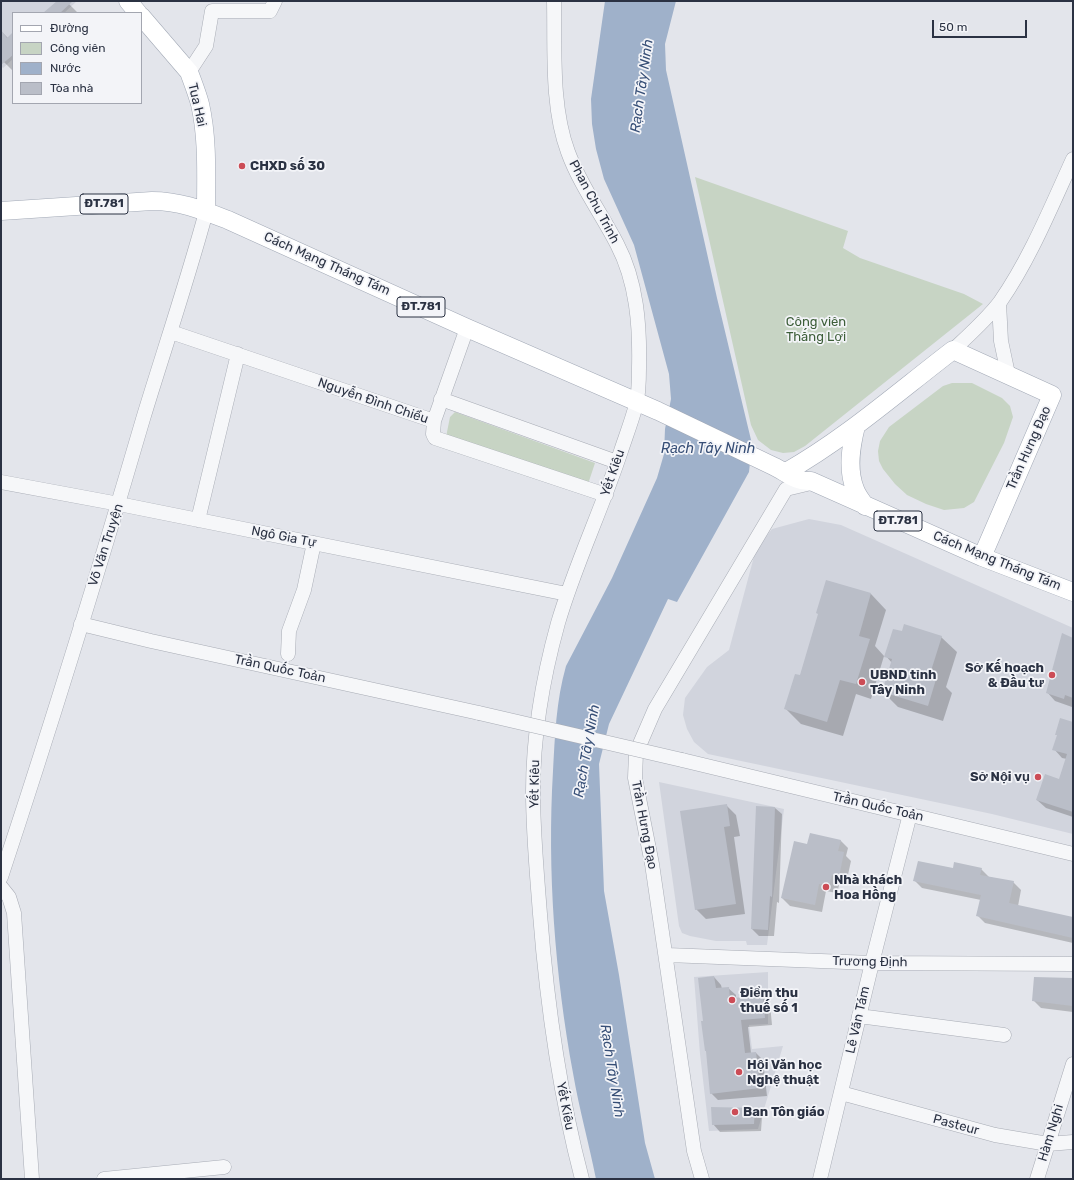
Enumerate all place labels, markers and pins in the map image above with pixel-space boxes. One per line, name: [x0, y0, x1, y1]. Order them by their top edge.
place label: CHXD số 30: [250, 158, 325, 174]
marker: CHXD số 30: [237, 161, 247, 171]
place label: Sở Kế hoạch & Đầu tư: [965, 660, 1044, 691]
place label: UBND tỉnh Tây Ninh: [870, 667, 936, 698]
marker: Sở Kế hoạch & Đầu tư: [1047, 670, 1057, 680]
marker: UBND tỉnh Tây Ninh: [857, 677, 867, 687]
place label: Sở Nội vụ: [970, 769, 1030, 785]
marker: Sở Nội vụ: [1033, 772, 1043, 782]
place label: Nhà khách Hoa Hồng: [834, 872, 902, 903]
marker: Nhà khách Hoa Hồng: [821, 882, 831, 892]
place label: Điểm thu thuế số 1: [740, 985, 798, 1016]
marker: Điểm thu thuế số 1: [727, 995, 737, 1005]
place label: Hội Văn học Nghệ thuật: [747, 1057, 822, 1088]
marker: Hội Văn học Nghệ thuật: [734, 1067, 744, 1077]
place label: Ban Tôn giáo: [743, 1104, 825, 1120]
marker: Ban Tôn giáo: [730, 1107, 740, 1117]

